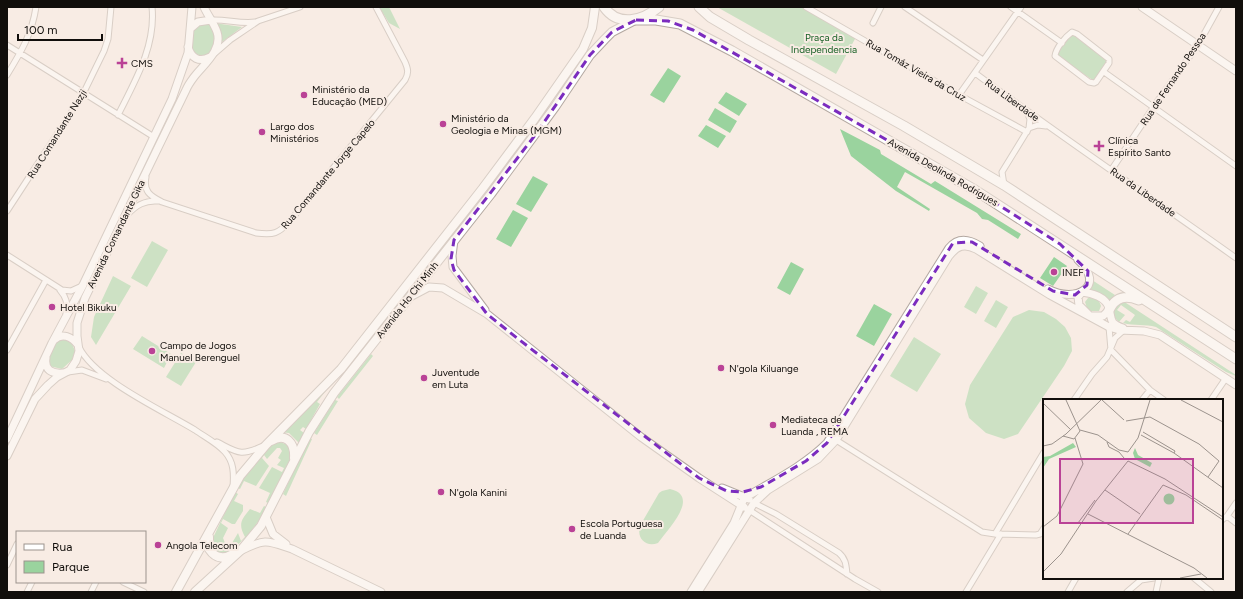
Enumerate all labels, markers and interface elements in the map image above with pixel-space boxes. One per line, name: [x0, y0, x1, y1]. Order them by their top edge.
scale bar: [18, 16, 102, 42]
text: 100 m: [24, 23, 58, 37]
street label: Rua de Fernando Pessoa: [1137, 30, 1209, 128]
park label: Praça da Independencia: [791, 31, 857, 56]
street label: Rua Tomáz Vieira da Cruz: [864, 36, 969, 104]
marker: CMS: [116, 57, 128, 69]
place label: CMS: [131, 57, 153, 70]
street label: Rua Liberdade: [982, 76, 1042, 124]
place label: Ministério da Educação (MED): [312, 83, 387, 108]
street label: Rua Comandante Nazji: [24, 87, 90, 181]
marker: Ministério da Educação (MED): [299, 90, 309, 100]
place label: Ministério da Geologia e Minas (MGM): [451, 112, 562, 137]
street label: Rua Comandante Jorge Capelo: [278, 116, 378, 232]
marker: Ministério da Geologia e Minas (MGM): [438, 119, 448, 129]
place label: Largo dos Ministérios: [270, 120, 319, 145]
marker: Largo dos Ministérios: [257, 127, 267, 137]
place label: Clínica Espírito Santo: [1108, 134, 1171, 159]
street label: Avenida Deolinda Rodrigues: [885, 135, 1001, 209]
marker: Clínica Espírito Santo: [1093, 140, 1105, 152]
street label: Rua da Liberdade: [1108, 164, 1179, 220]
street label: Avenida Comandante Gika: [84, 178, 148, 290]
street label: Avenida Ho Chi Minh: [373, 259, 441, 341]
place label: INEF: [1062, 266, 1084, 279]
marker: INEF: [1049, 267, 1059, 277]
place label: Hotel Bikuku: [60, 301, 117, 314]
marker: Hotel Bikuku: [47, 302, 57, 312]
place label: Campo de Jogos Manuel Berenguel: [160, 339, 240, 364]
marker: Campo de Jogos Manuel Berenguel: [147, 346, 157, 356]
place label: N'gola Kiluange: [729, 362, 799, 375]
marker: N'gola Kiluange: [716, 363, 726, 373]
place label: Juventude em Luta: [432, 366, 480, 391]
marker: Juventude em Luta: [419, 373, 429, 383]
inset map: [1043, 399, 1223, 579]
place label: Mediateca de Luanda , REMA: [781, 413, 848, 438]
marker: Mediateca de Luanda , REMA: [768, 420, 778, 430]
place label: N'gola Kanini: [449, 486, 507, 499]
marker: N'gola Kanini: [436, 487, 446, 497]
place label: Escola Portuguesa de Luanda: [580, 517, 662, 542]
marker: Escola Portuguesa de Luanda: [567, 524, 577, 534]
legend: [16, 531, 146, 583]
place label: Angola Telecom: [166, 539, 238, 552]
text: Rua: [52, 540, 72, 554]
marker: Angola Telecom: [153, 540, 163, 550]
text: Parque: [52, 560, 90, 574]

